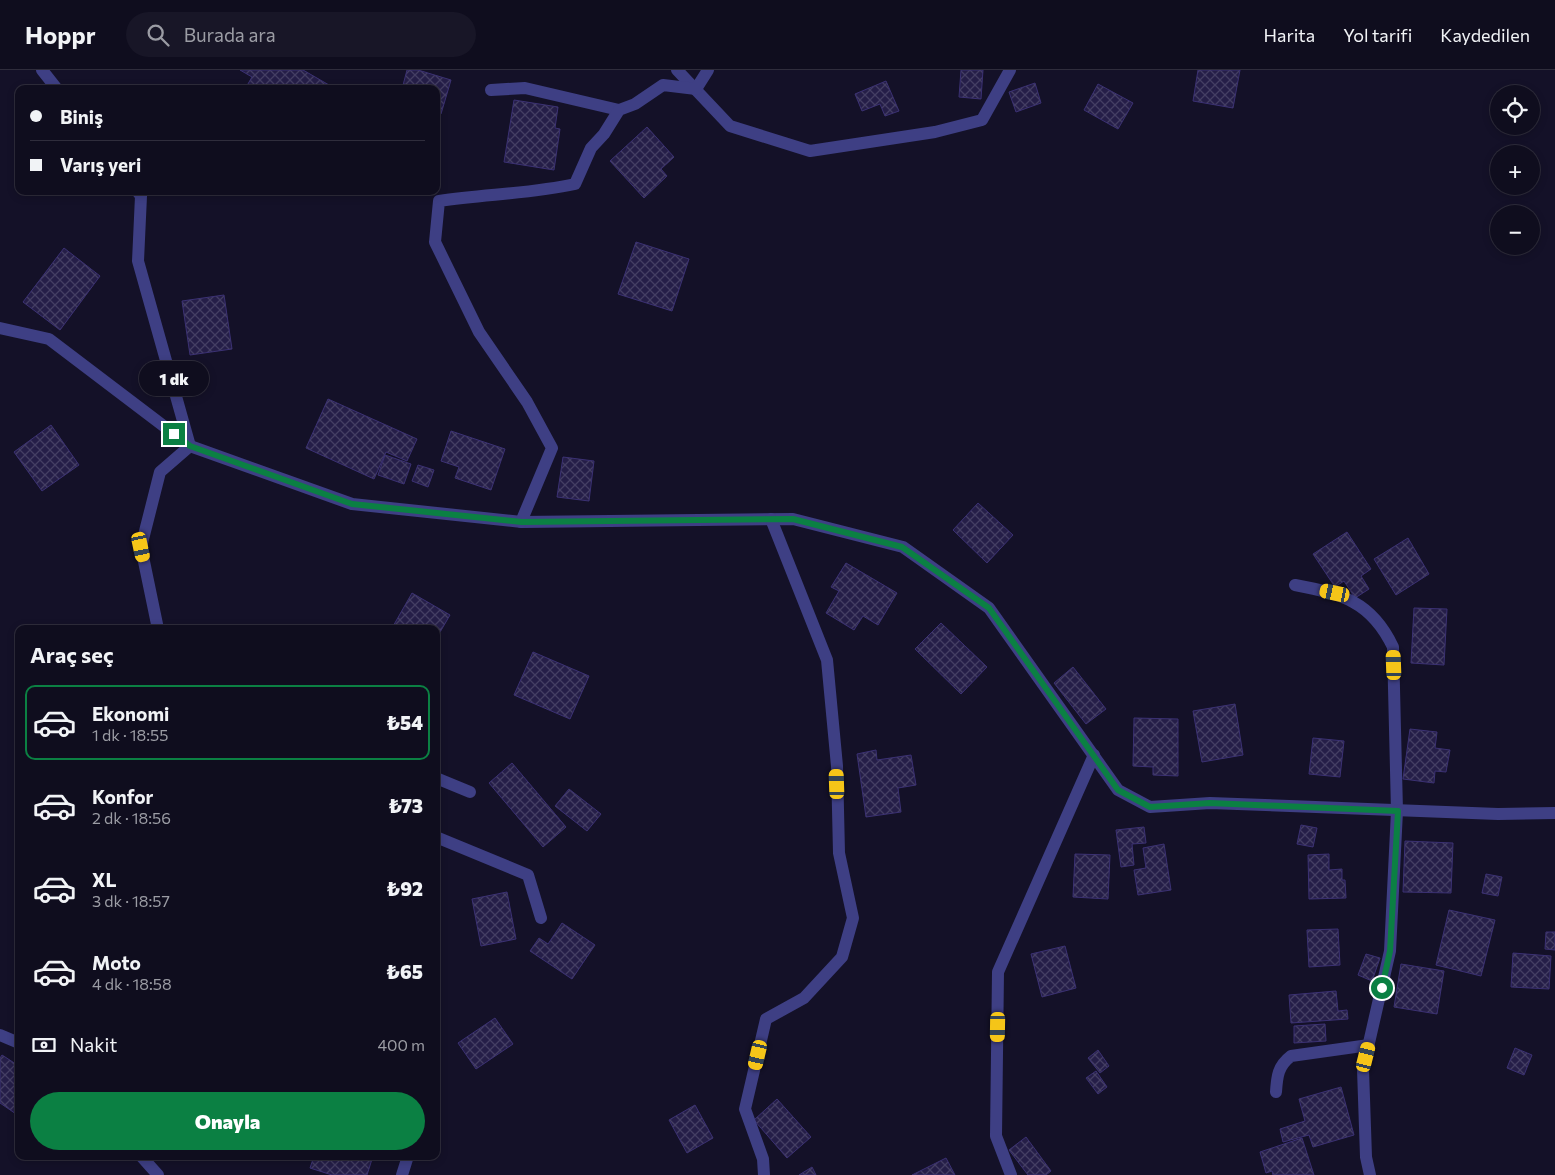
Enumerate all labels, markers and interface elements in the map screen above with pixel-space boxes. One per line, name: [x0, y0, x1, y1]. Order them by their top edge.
search box: [126, 12, 476, 57]
text: Hoppr: [25, 20, 96, 49]
icon: search: [144, 21, 172, 49]
text: Burada ara: [184, 23, 276, 46]
text: Harita: [1264, 24, 1315, 46]
text: Yol tarifi: [1343, 24, 1412, 46]
text: Kaydedilen: [1440, 24, 1530, 46]
map controls: [1490, 85, 1540, 255]
button: locate: [1490, 85, 1540, 135]
text: Biniş: [60, 105, 103, 128]
button: +: [1490, 145, 1540, 195]
text: Varış yeri: [60, 153, 141, 176]
button: −: [1490, 205, 1540, 255]
callout: 1 dk: [139, 362, 209, 396]
text: 1 dk: [159, 369, 189, 388]
route end: [163, 423, 185, 445]
car: [130, 531, 151, 563]
car: [1318, 583, 1351, 603]
text: Araç seç: [30, 641, 114, 668]
car: [1385, 650, 1402, 680]
icon: car: [32, 700, 77, 745]
text: Ekonomi: [92, 702, 169, 725]
text: ₺54: [386, 711, 423, 734]
text: 1 dk · 18:55: [92, 725, 168, 744]
car: [828, 769, 845, 799]
icon: car: [32, 783, 77, 828]
text: Konfor: [92, 785, 153, 808]
text: ₺73: [388, 794, 423, 817]
text: 2 dk · 18:56: [92, 808, 171, 827]
icon: car: [32, 866, 77, 911]
text: XL: [92, 868, 117, 891]
text: ₺92: [386, 877, 423, 900]
text: 3 dk · 18:57: [92, 891, 170, 910]
icon: car: [32, 949, 77, 994]
text: Moto: [92, 951, 141, 974]
text: ₺65: [386, 960, 423, 983]
text: 4 dk · 18:58: [92, 974, 172, 993]
route start: [1371, 977, 1393, 999]
car: [990, 1012, 1005, 1042]
icon: cash: [30, 1031, 58, 1059]
text: Nakit: [70, 1033, 117, 1056]
text: 400 m: [377, 1035, 425, 1054]
car: [747, 1039, 768, 1071]
car: [1355, 1041, 1376, 1073]
button: Onayla: [30, 1092, 425, 1150]

